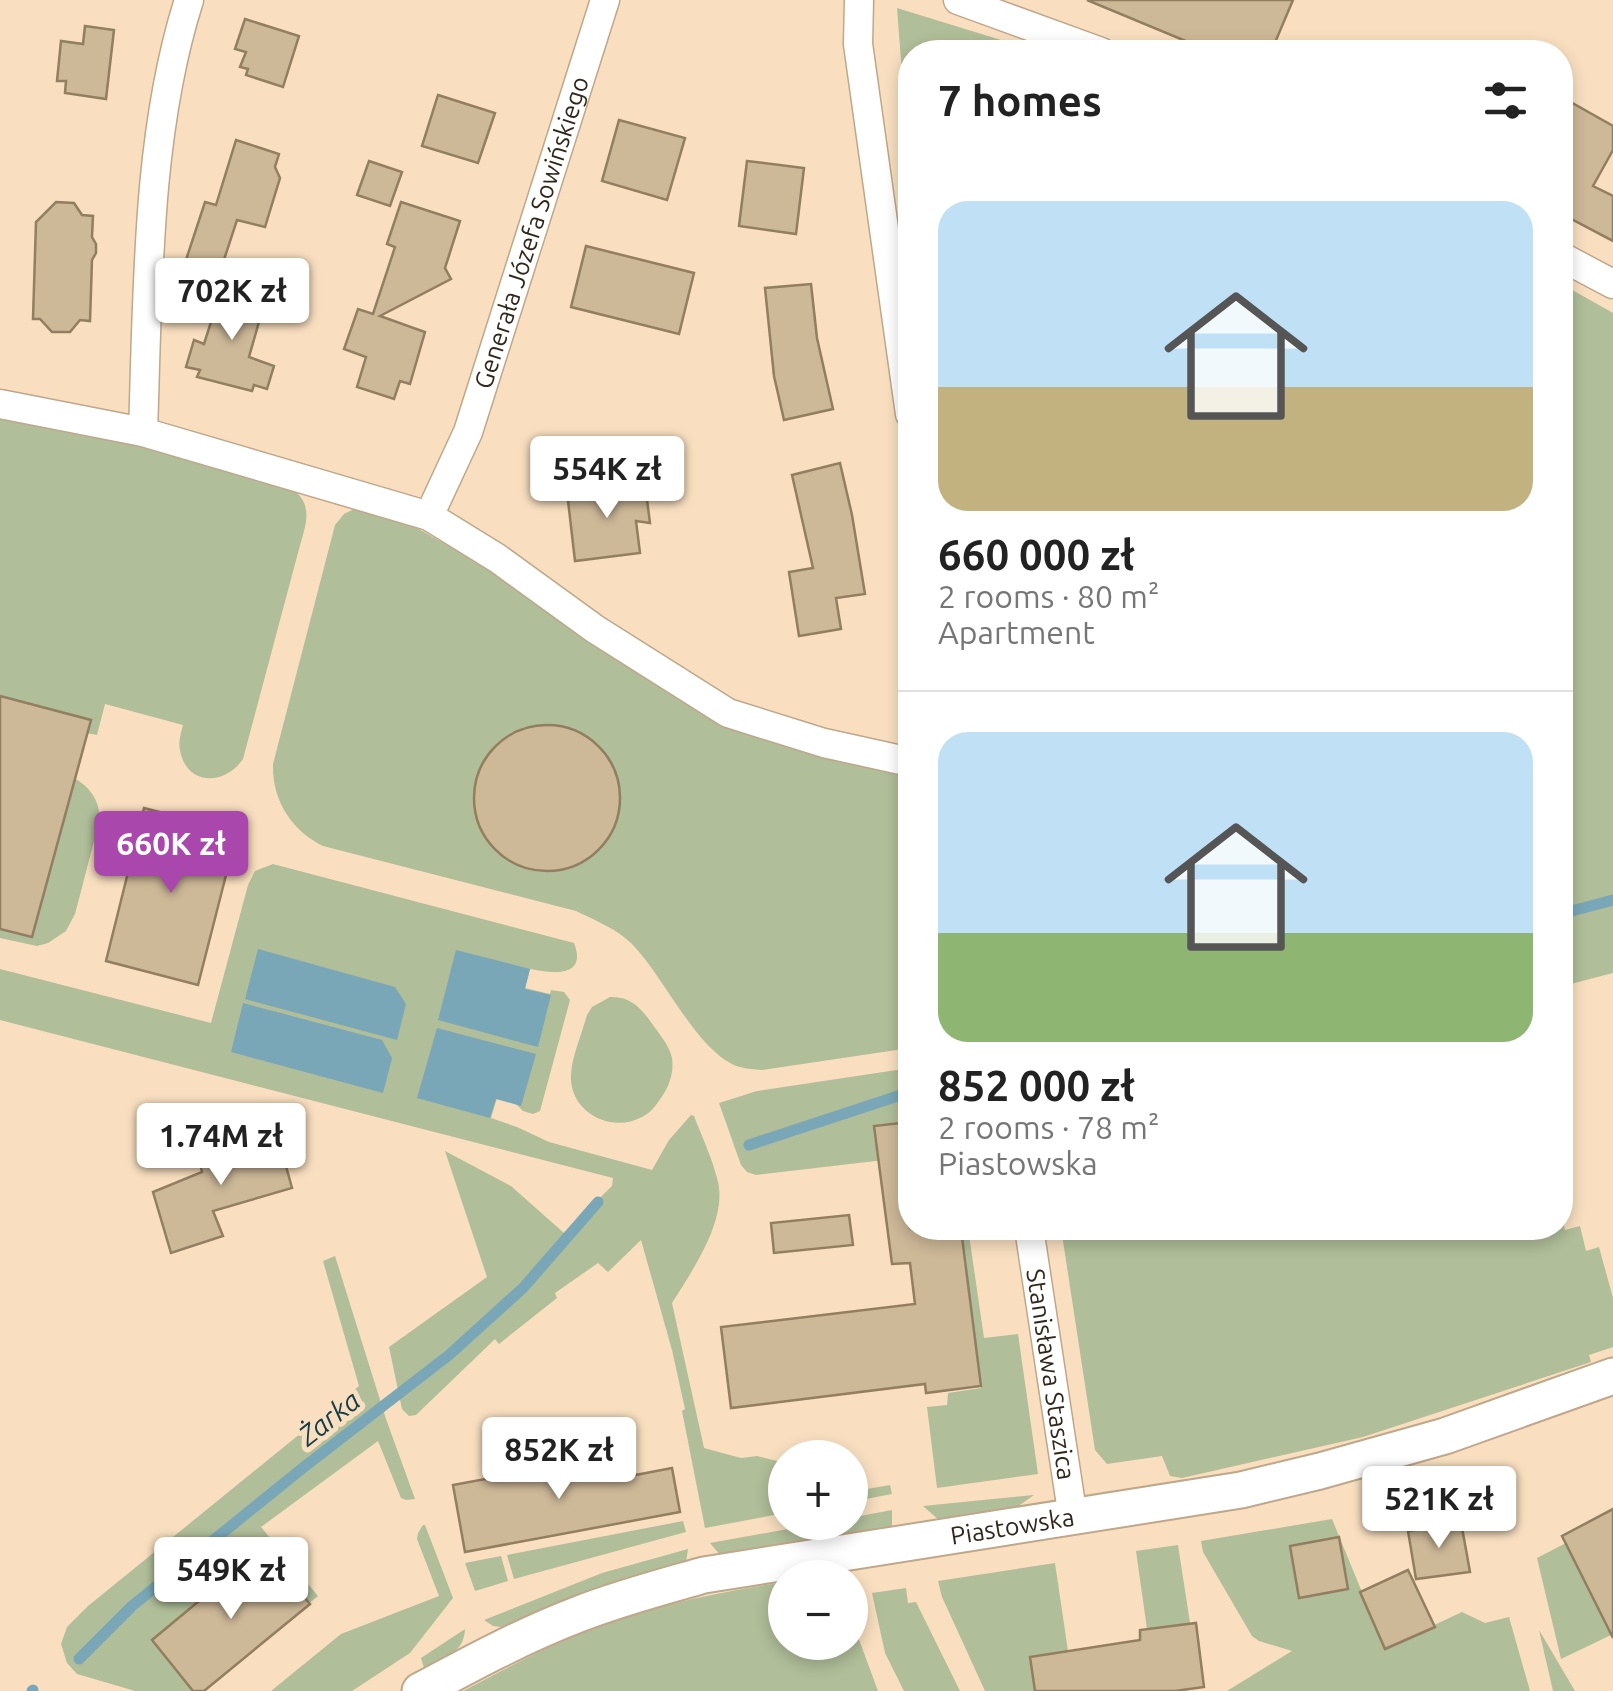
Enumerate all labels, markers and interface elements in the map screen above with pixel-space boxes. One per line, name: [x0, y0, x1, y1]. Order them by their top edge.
street label: Generała Józefa Sowińskiego: [469, 73, 594, 392]
icon: filters: [1478, 73, 1533, 128]
text: 7 homes: [938, 77, 1102, 124]
pin: 702K zł: [140, 258, 324, 343]
icon: home: [1146, 266, 1326, 446]
text: 702K zł: [177, 272, 287, 308]
pin: 554K zł: [515, 436, 699, 521]
text: 554K zł: [552, 450, 662, 486]
text: 660 000 zł: [938, 531, 1135, 578]
text: 2 rooms · 80 m²: [938, 578, 1159, 614]
text: Apartment: [938, 614, 1095, 650]
icon: home: [1146, 797, 1326, 977]
pin: 660K zł: [79, 811, 263, 896]
text: 660K zł: [116, 825, 226, 861]
text: 852 000 zł: [938, 1062, 1135, 1109]
pin: 1.74M zł: [118, 1103, 324, 1188]
text: 2 rooms · 78 m²: [938, 1109, 1159, 1145]
text: 1.74M zł: [159, 1117, 283, 1153]
text: Piastowska: [938, 1145, 1098, 1181]
street label: Stanisława Staszica: [1021, 1267, 1081, 1482]
water label: Żarka: [291, 1384, 366, 1452]
pin: 852K zł: [467, 1417, 651, 1502]
text: 852K zł: [504, 1431, 614, 1467]
map controls: [768, 1440, 868, 1660]
button: +: [768, 1440, 868, 1540]
pin: 521K zł: [1347, 1466, 1531, 1551]
text: 521K zł: [1384, 1480, 1494, 1516]
street label: Piastowska: [949, 1503, 1076, 1550]
pin: 549K zł: [139, 1537, 323, 1622]
text: 549K zł: [176, 1551, 286, 1587]
button: −: [768, 1560, 868, 1660]

